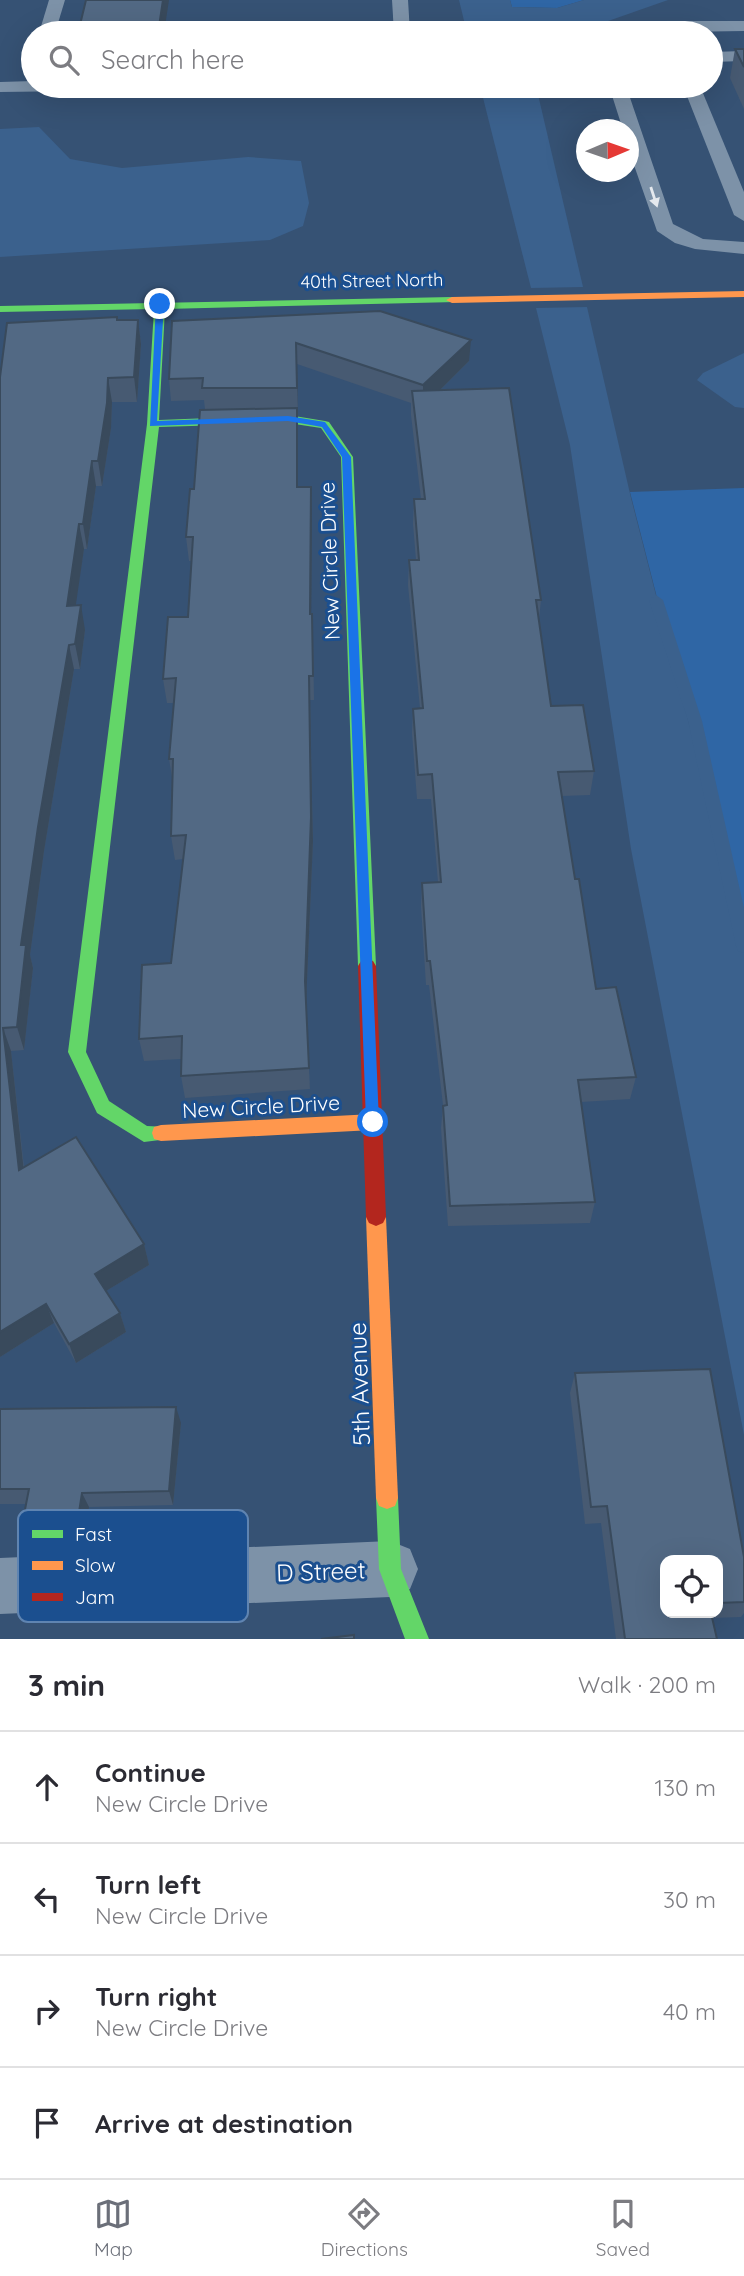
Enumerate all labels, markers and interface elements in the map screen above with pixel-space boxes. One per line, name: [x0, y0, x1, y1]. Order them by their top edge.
search box: [21, 21, 723, 98]
icon: search: [45, 41, 83, 79]
text: Search here: [101, 43, 245, 76]
north arrow: [576, 119, 639, 182]
one-way arrow: [649, 187, 660, 208]
street label: 40th Street North: [300, 268, 444, 293]
route end: [144, 288, 175, 319]
street label: New Circle Drive: [313, 482, 345, 641]
street label: New Circle Drive: [181, 1089, 341, 1123]
route start: [357, 1106, 388, 1137]
street label: 5th Avenue: [342, 1322, 376, 1446]
legend: [18, 1510, 248, 1622]
text: Fast: [75, 1522, 112, 1546]
text: Slow: [75, 1553, 116, 1577]
street label: D Street: [276, 1554, 366, 1588]
map controls: [660, 1555, 723, 1618]
button: locate: [660, 1555, 723, 1618]
text: Jam: [75, 1585, 115, 1609]
text: 3 min: [28, 1666, 105, 1704]
text: Walk · 200 m: [578, 1670, 716, 1699]
text: Continue: [95, 1756, 206, 1789]
icon: ahead: [28, 1768, 66, 1806]
text: 130 m: [654, 1773, 716, 1802]
text: New Circle Drive: [95, 1789, 268, 1818]
text: Turn left: [95, 1868, 202, 1901]
icon: left: [28, 1880, 66, 1918]
text: 30 m: [663, 1885, 716, 1914]
text: New Circle Drive: [95, 1901, 268, 1930]
text: Turn right: [95, 1980, 217, 2013]
icon: right: [28, 1992, 66, 2030]
text: 40 m: [663, 1997, 716, 2026]
text: New Circle Drive: [95, 2013, 268, 2042]
icon: arrive: [28, 2104, 66, 2142]
text: Arrive at destination: [95, 2107, 353, 2140]
tab: Map: [94, 2195, 133, 2261]
tab: Directions: [321, 2195, 408, 2261]
tab: Saved: [596, 2195, 650, 2261]

